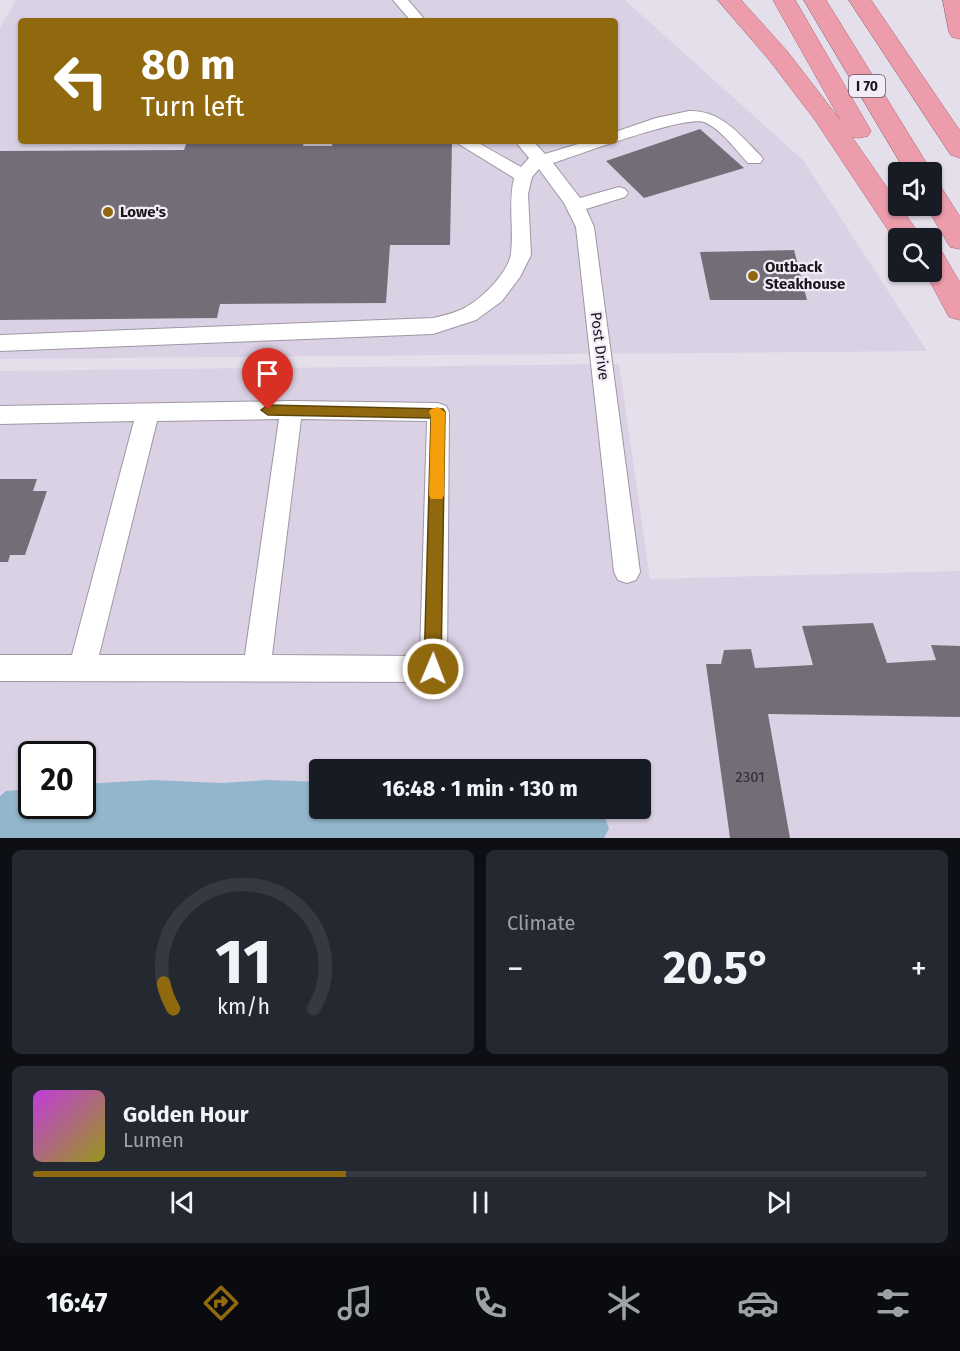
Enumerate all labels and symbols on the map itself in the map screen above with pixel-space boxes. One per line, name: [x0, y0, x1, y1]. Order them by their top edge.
road number: I 70: [849, 75, 885, 97]
place label: Lowe's: [120, 203, 166, 221]
marker: Lowe's: [101, 205, 115, 219]
place label: Outback Steakhouse: [765, 258, 845, 293]
marker: Outback Steakhouse: [746, 269, 760, 283]
street label: Post Drive: [587, 311, 613, 381]
pin: [242, 348, 293, 410]
position arrow: [401, 637, 465, 701]
speed limit sign: 20: [18, 741, 96, 819]
house number: 2301: [735, 768, 765, 786]

